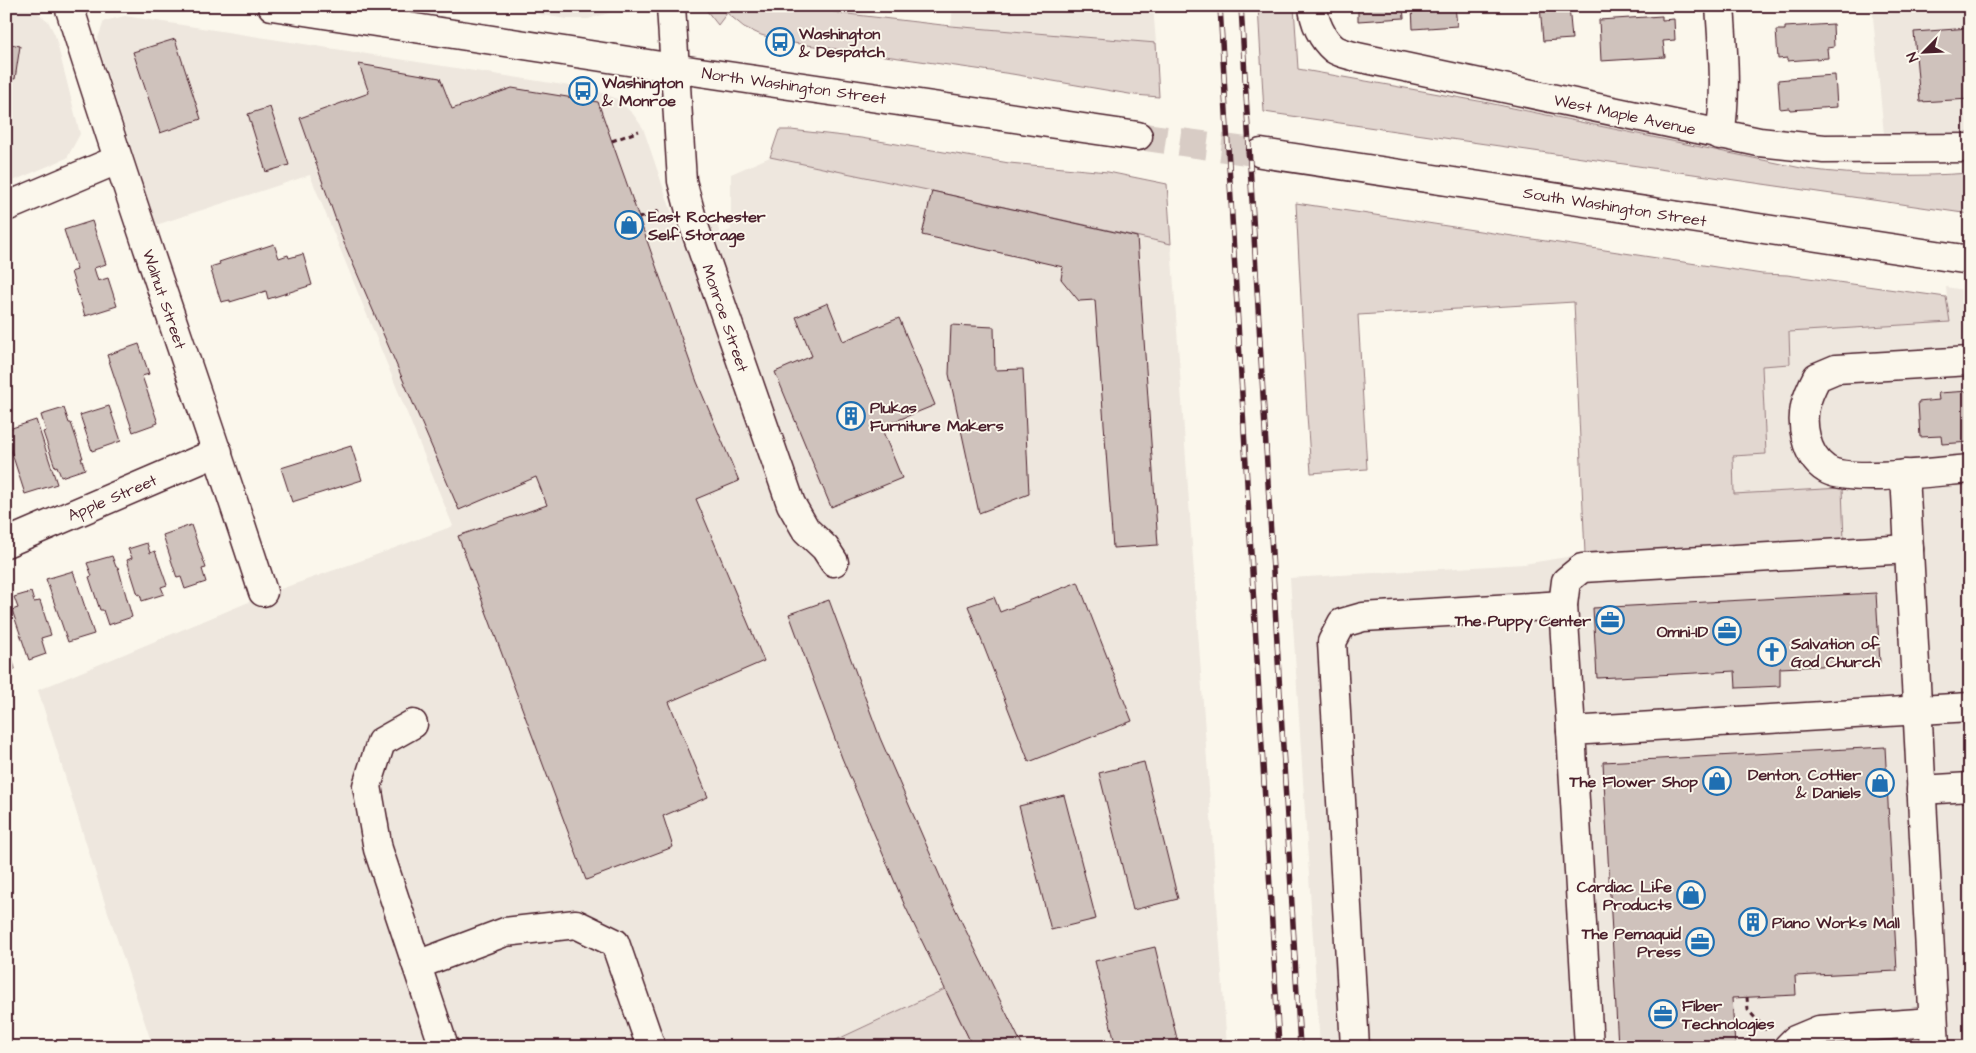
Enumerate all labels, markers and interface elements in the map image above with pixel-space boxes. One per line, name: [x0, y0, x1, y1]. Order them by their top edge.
place label: Washington & Despatch: [798, 23, 886, 63]
bus stop icon: Washington & Despatch: [765, 27, 795, 57]
north arrow: [1898, 28, 1948, 78]
text: N: [1902, 49, 1924, 65]
street label: North Washington Street: [700, 62, 888, 111]
place label: Washington & Monroe: [601, 72, 683, 112]
bus stop icon: Washington & Monroe: [568, 76, 598, 106]
street label: West Maple Avenue: [1552, 89, 1698, 141]
street label: South Washington Street: [1521, 182, 1709, 233]
place label: East Rochester Self Storage: [647, 206, 766, 248]
shop icon: East Rochester Self Storage: [614, 210, 644, 240]
street label: Walnut Street: [137, 247, 192, 353]
street label: Monroe Street: [696, 262, 754, 376]
place label: Plukas Furniture Makers: [870, 397, 1004, 437]
building icon: Plukas Furniture Makers: [836, 401, 866, 431]
street label: Apple Street: [64, 469, 161, 527]
office icon: The Puppy Center: [1595, 605, 1625, 635]
place label: The Puppy Center: [1454, 610, 1591, 633]
office icon: Omni-ID: [1712, 616, 1742, 646]
place label: Omni-ID: [1657, 621, 1709, 643]
place label: Salvation of God Church: [1790, 633, 1881, 673]
church icon: Salvation of God Church: [1757, 637, 1787, 667]
place label: Denton, Cottier & Daniels: [1748, 764, 1861, 804]
shop icon: The Flower Shop: [1702, 766, 1732, 796]
shop icon: Denton, Cottier & Daniels: [1865, 768, 1895, 798]
place label: The Flower Shop: [1569, 771, 1698, 793]
place label: Cardiac Life Products: [1577, 876, 1672, 916]
shop icon: Cardiac Life Products: [1676, 880, 1706, 910]
building icon: Piano Works Mall: [1738, 907, 1768, 937]
place label: Piano Works Mall: [1772, 912, 1900, 934]
place label: The Pemaquid Press: [1581, 923, 1682, 963]
office icon: The Pemaquid Press: [1685, 927, 1715, 957]
place label: Fiber Technologies: [1681, 995, 1775, 1037]
office icon: Fiber Technologies: [1648, 999, 1678, 1029]

